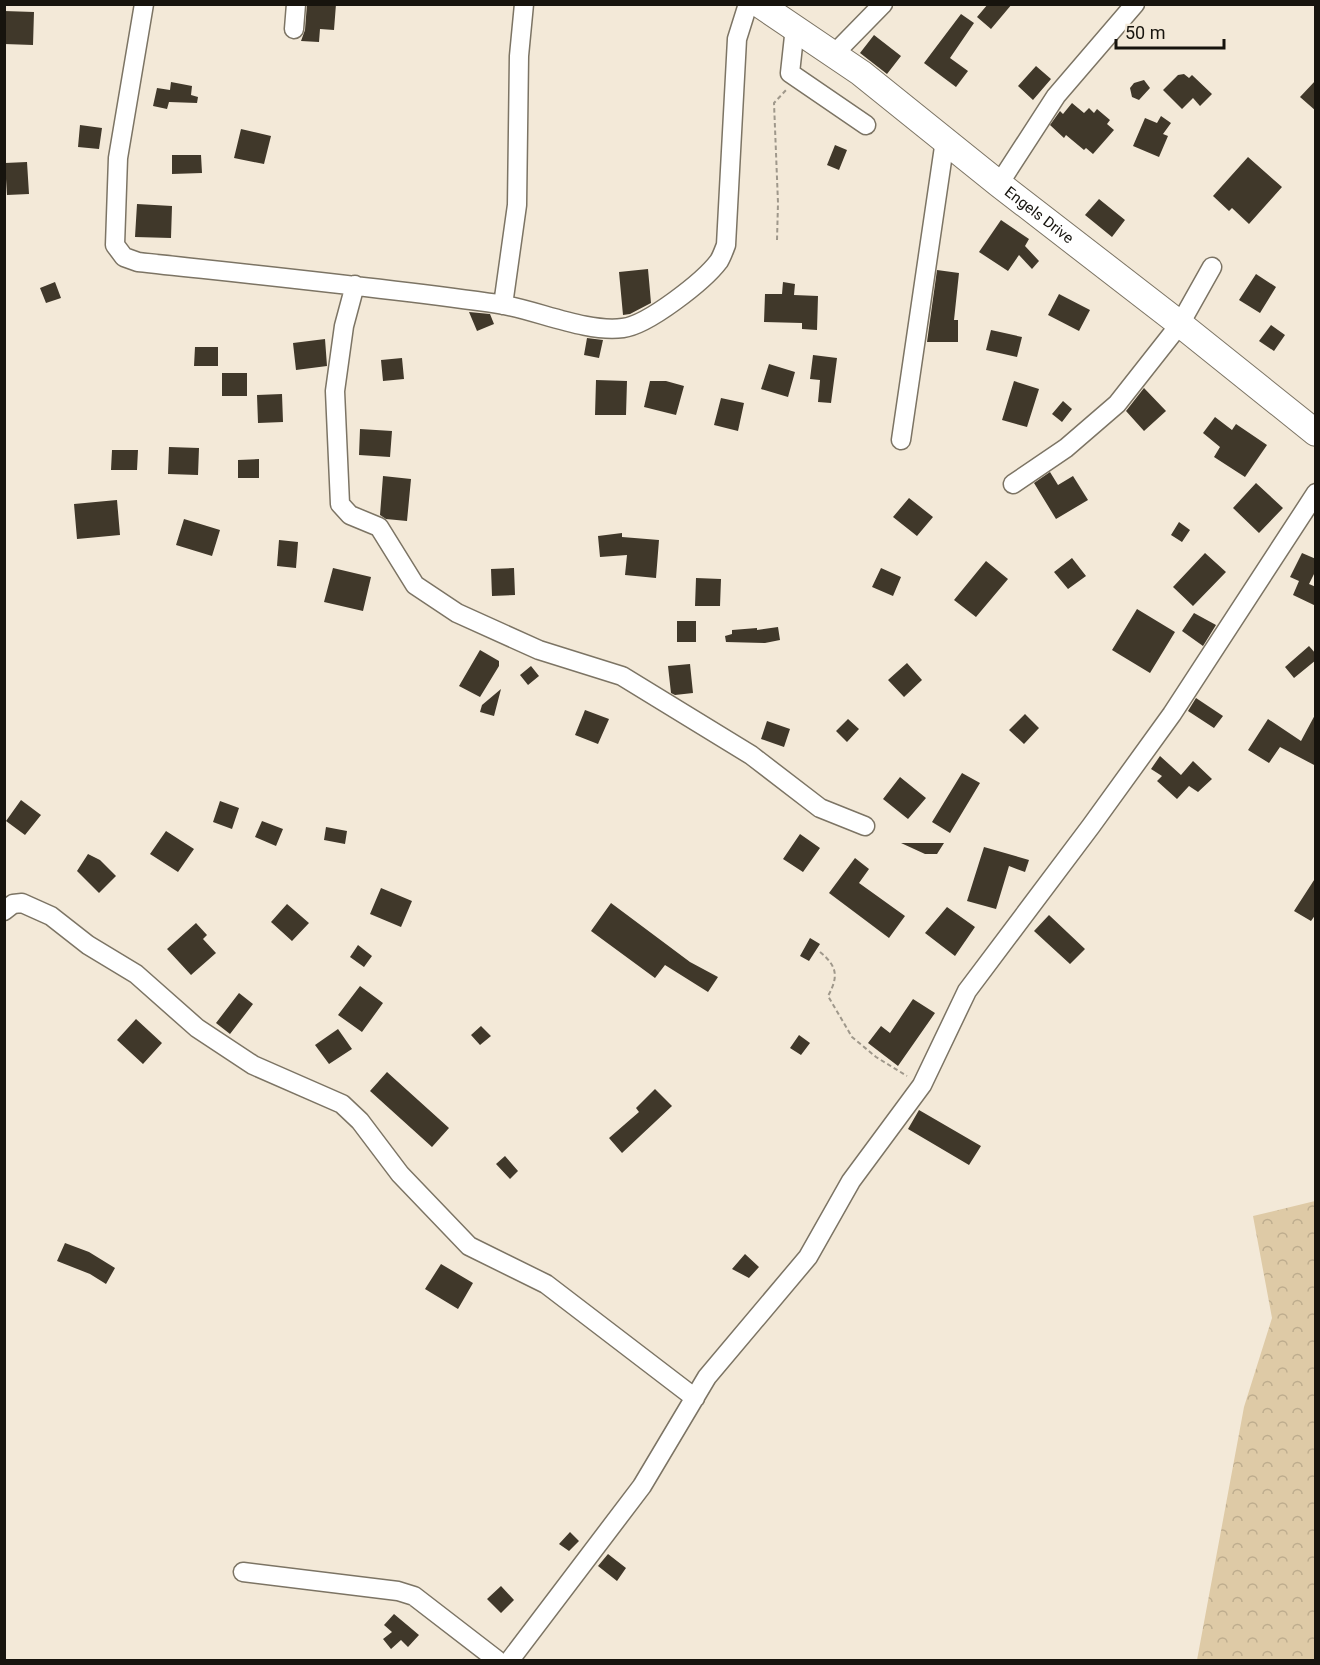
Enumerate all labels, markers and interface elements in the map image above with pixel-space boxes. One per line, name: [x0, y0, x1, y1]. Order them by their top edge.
scale bar: [1116, 12, 1224, 50]
text: 50 m: [1125, 22, 1165, 43]
street label: Engels Drive: [1001, 183, 1077, 247]

